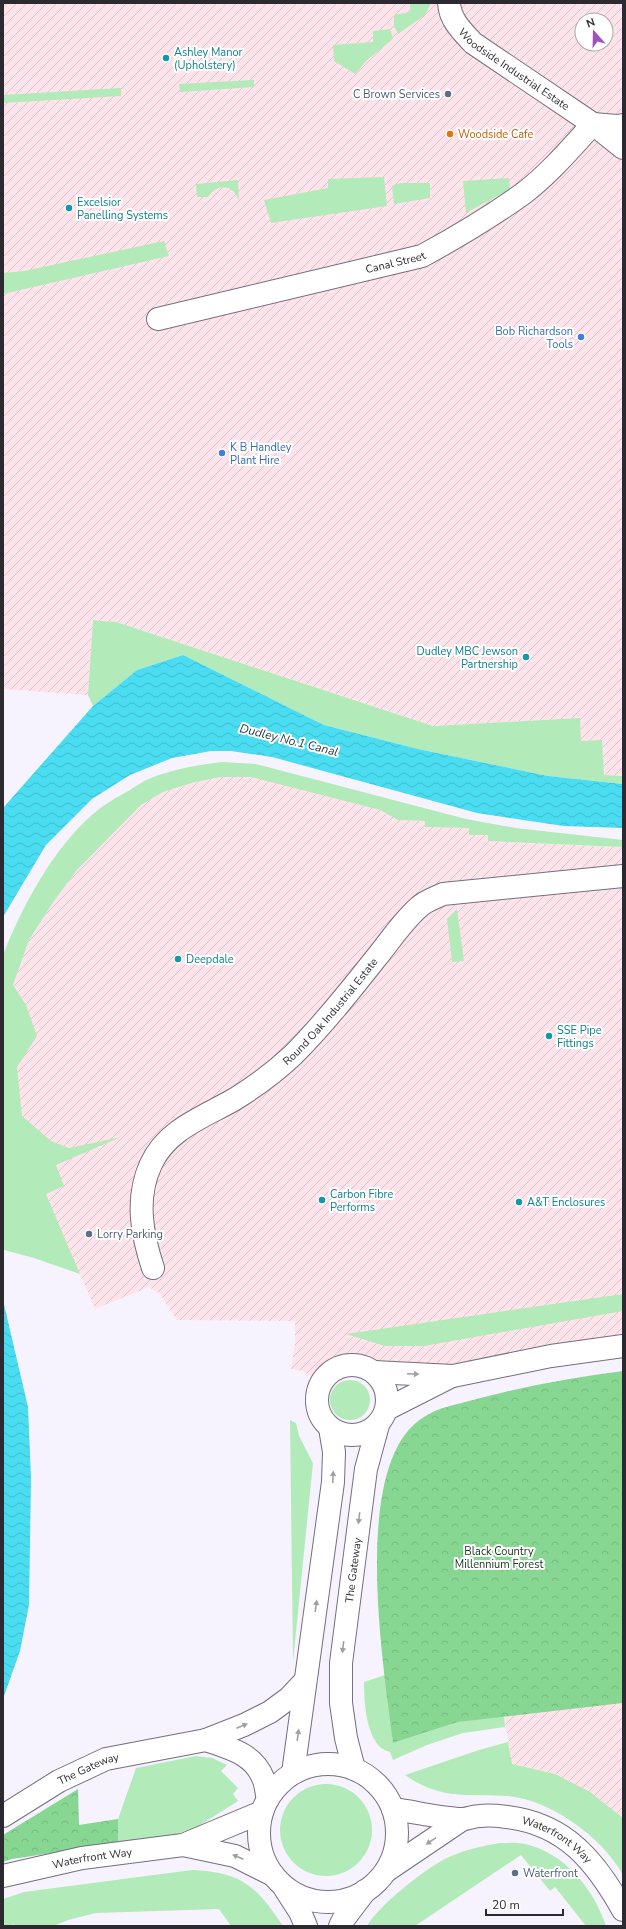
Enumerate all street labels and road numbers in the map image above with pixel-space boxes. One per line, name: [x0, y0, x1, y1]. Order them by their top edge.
street label: Woodside Industrial Estate: [455, 24, 573, 114]
street label: Canal Street: [364, 248, 429, 277]
street label: Round Oak Industrial Estate: [279, 955, 381, 1068]
street label: The Gateway: [341, 1536, 365, 1604]
street label: The Gateway: [55, 1749, 120, 1788]
street label: Waterfront Way: [520, 1812, 596, 1867]
street label: Waterfront Way: [51, 1844, 133, 1872]

